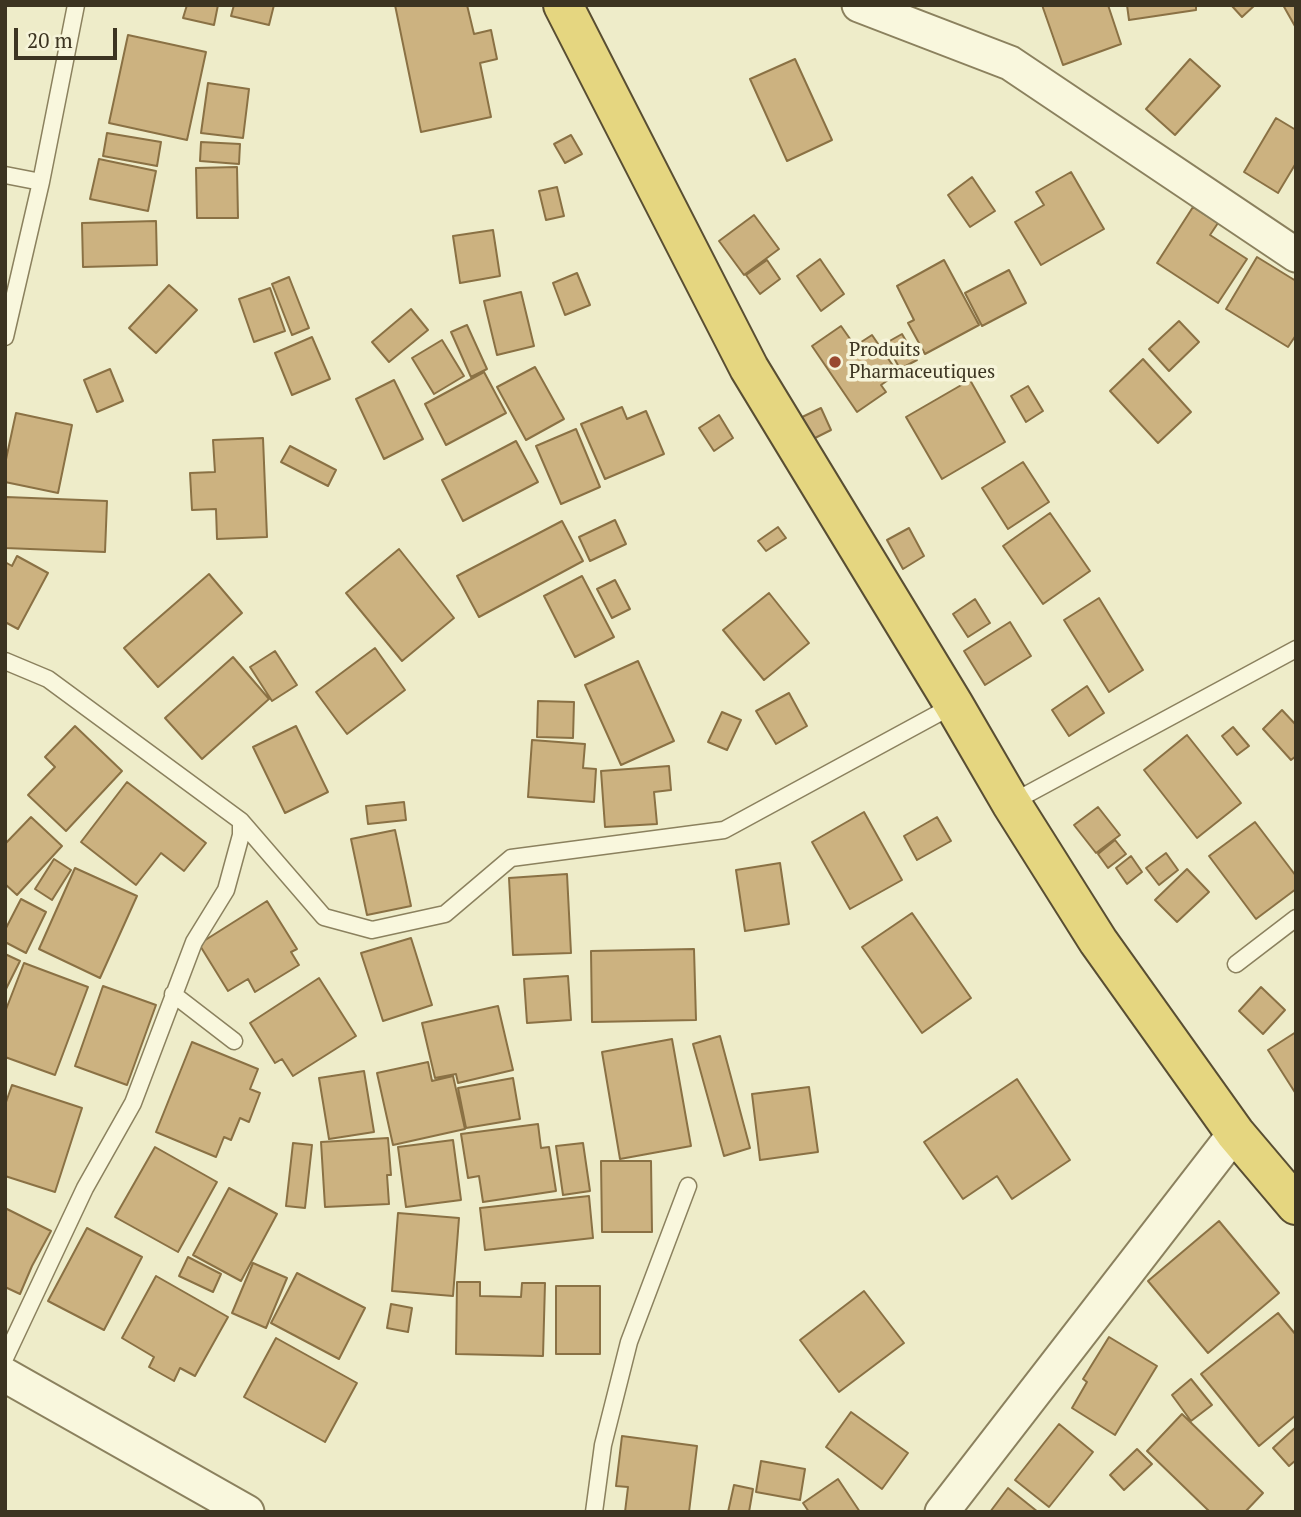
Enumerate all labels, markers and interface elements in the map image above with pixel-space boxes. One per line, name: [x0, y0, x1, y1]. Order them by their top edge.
scale bar: [18, 14, 121, 58]
text: 20 m: [27, 26, 73, 54]
place label: Produits Pharmaceutiques: [849, 340, 995, 384]
marker: Produits Pharmaceutiques: [827, 354, 843, 370]

